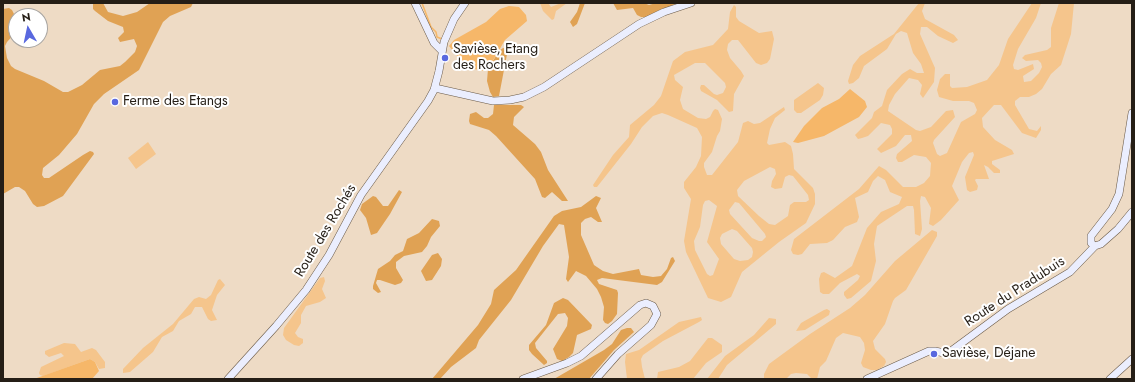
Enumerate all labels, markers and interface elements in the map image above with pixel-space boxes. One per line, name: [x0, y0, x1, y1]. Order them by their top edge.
north arrow: [8, 8, 48, 48]
text: N: [21, 9, 32, 26]
place label: Savièse, Etang des Rochers: [453, 42, 538, 74]
marker: Savièse, Etang des Rochers: [440, 53, 450, 63]
place label: Ferme des Etangs: [123, 94, 228, 110]
marker: Ferme des Etangs: [110, 97, 120, 107]
street label: Route des Rochés: [292, 182, 360, 280]
street label: Route du Pradubuis: [962, 253, 1068, 331]
place label: Savièse, Déjane: [942, 346, 1036, 362]
marker: Savièse, Déjane: [929, 349, 939, 359]

